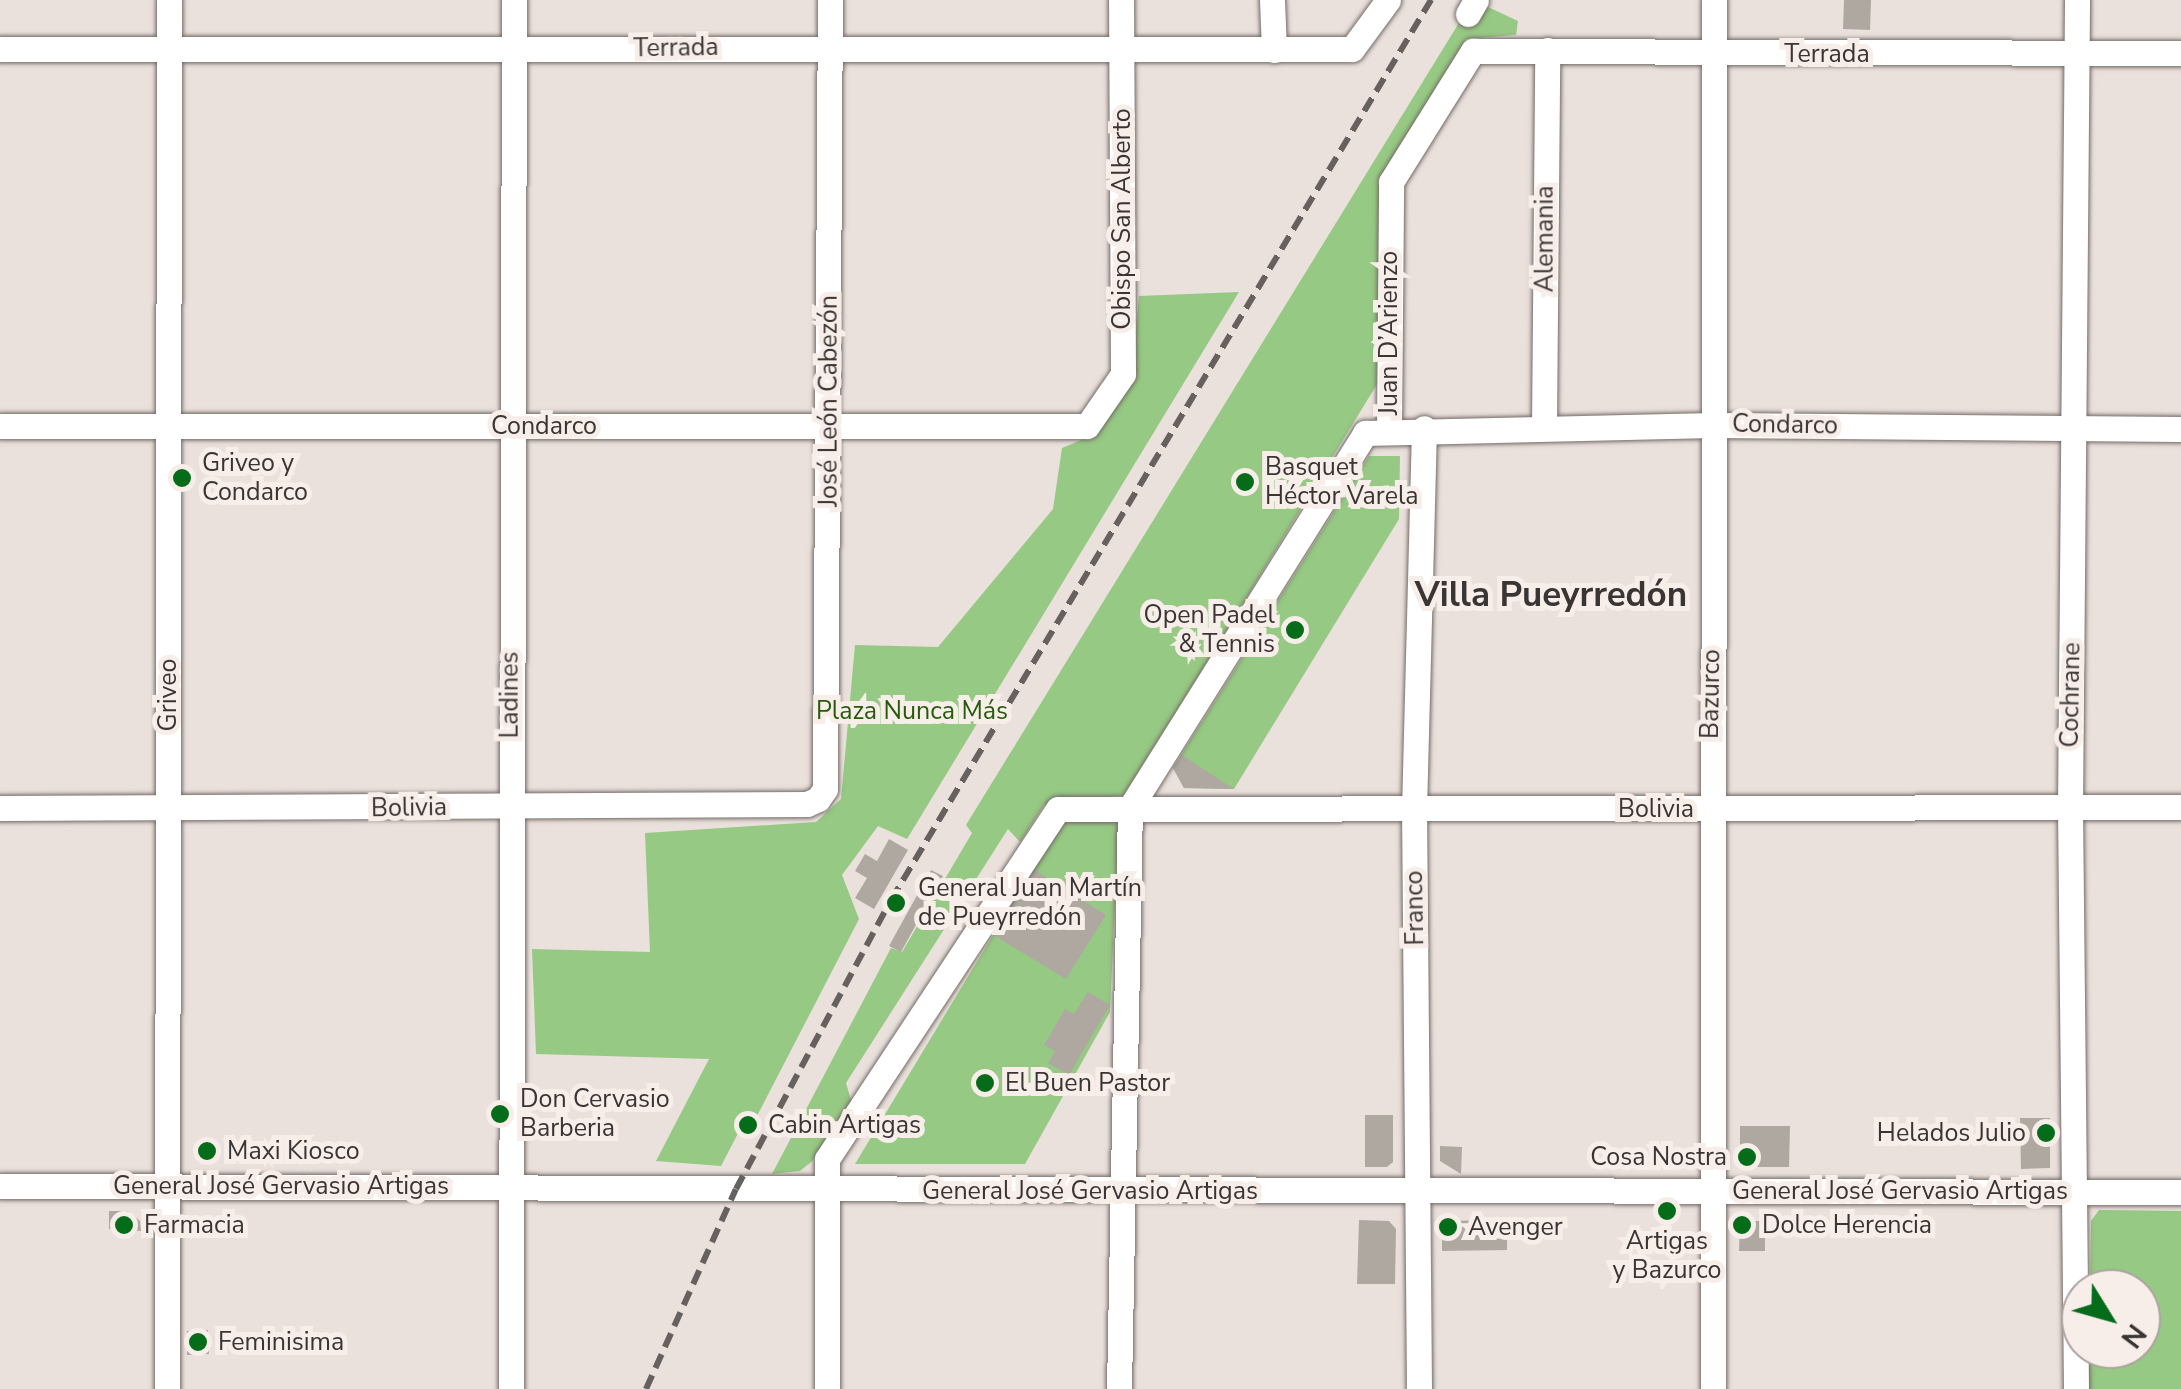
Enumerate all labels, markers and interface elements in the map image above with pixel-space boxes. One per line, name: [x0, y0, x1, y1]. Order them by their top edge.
street label: Terrada: [633, 32, 719, 64]
street label: Terrada: [1784, 39, 1870, 69]
street label: Obispo San Alberto: [1107, 108, 1137, 330]
street label: Alemania: [1530, 186, 1560, 292]
street label: Juan D’Arienzo: [1374, 251, 1404, 415]
street label: José León Cabezón: [814, 295, 844, 507]
street label: Condarco: [1732, 409, 1838, 441]
street label: Condarco: [491, 411, 597, 441]
place label: Griveo y Condarco: [202, 449, 308, 508]
place label: Basquet Héctor Varela: [1265, 453, 1419, 512]
marker: Griveo y Condarco: [171, 467, 193, 489]
marker: Basquet Héctor Varela: [1234, 471, 1256, 493]
district label: Villa Pueyrredón: [1415, 574, 1687, 616]
place label: Open Padel & Tennis: [1144, 601, 1275, 660]
marker: Open Padel & Tennis: [1284, 619, 1306, 641]
street label: Cochrane: [2055, 642, 2087, 748]
street label: Bazurco: [1695, 649, 1727, 739]
street label: Ladines: [495, 652, 525, 738]
street label: Griveo: [153, 659, 183, 731]
park label: Plaza Nunca Más: [816, 696, 1008, 726]
street label: Bolivia: [371, 792, 447, 824]
street label: Bolivia: [1618, 794, 1694, 824]
street label: Franco: [1399, 870, 1431, 946]
place label: General Juan Martín de Pueyrredón: [918, 874, 1142, 933]
marker: General Juan Martín de Pueyrredón: [883, 890, 909, 916]
place label: El Buen Pastor: [1005, 1068, 1170, 1098]
marker: El Buen Pastor: [974, 1072, 996, 1094]
place label: Don Cervasio Barberia: [520, 1085, 670, 1144]
marker: Don Cervasio Barberia: [489, 1103, 511, 1125]
place label: Cabin Artigas: [768, 1110, 921, 1140]
marker: Cabin Artigas: [737, 1114, 759, 1136]
place label: Helados Julio: [1877, 1118, 2026, 1148]
marker: Helados Julio: [2035, 1122, 2057, 1144]
place label: Maxi Kiosco: [227, 1136, 360, 1166]
marker: Maxi Kiosco: [196, 1140, 218, 1162]
place label: Cosa Nostra: [1590, 1142, 1727, 1172]
marker: Cosa Nostra: [1736, 1146, 1758, 1168]
street label: General José Gervasio Artigas: [113, 1171, 449, 1201]
street label: General José Gervasio Artigas: [922, 1176, 1258, 1206]
street label: General José Gervasio Artigas: [1732, 1176, 2068, 1206]
marker: Artigas y Bazurco: [1656, 1200, 1678, 1222]
place label: Farmacia: [144, 1210, 245, 1240]
place label: Dolce Herencia: [1762, 1210, 1932, 1240]
place label: Avenger: [1468, 1212, 1563, 1242]
marker: Farmacia: [113, 1214, 135, 1236]
marker: Dolce Herencia: [1731, 1214, 1753, 1236]
marker: Avenger: [1437, 1216, 1459, 1238]
place label: Artigas y Bazurco: [1612, 1227, 1722, 1286]
north arrow: [2061, 1269, 2161, 1369]
text: N: [2112, 1316, 2155, 1356]
place label: Feminisima: [218, 1327, 344, 1357]
marker: Feminisima: [187, 1331, 209, 1353]

